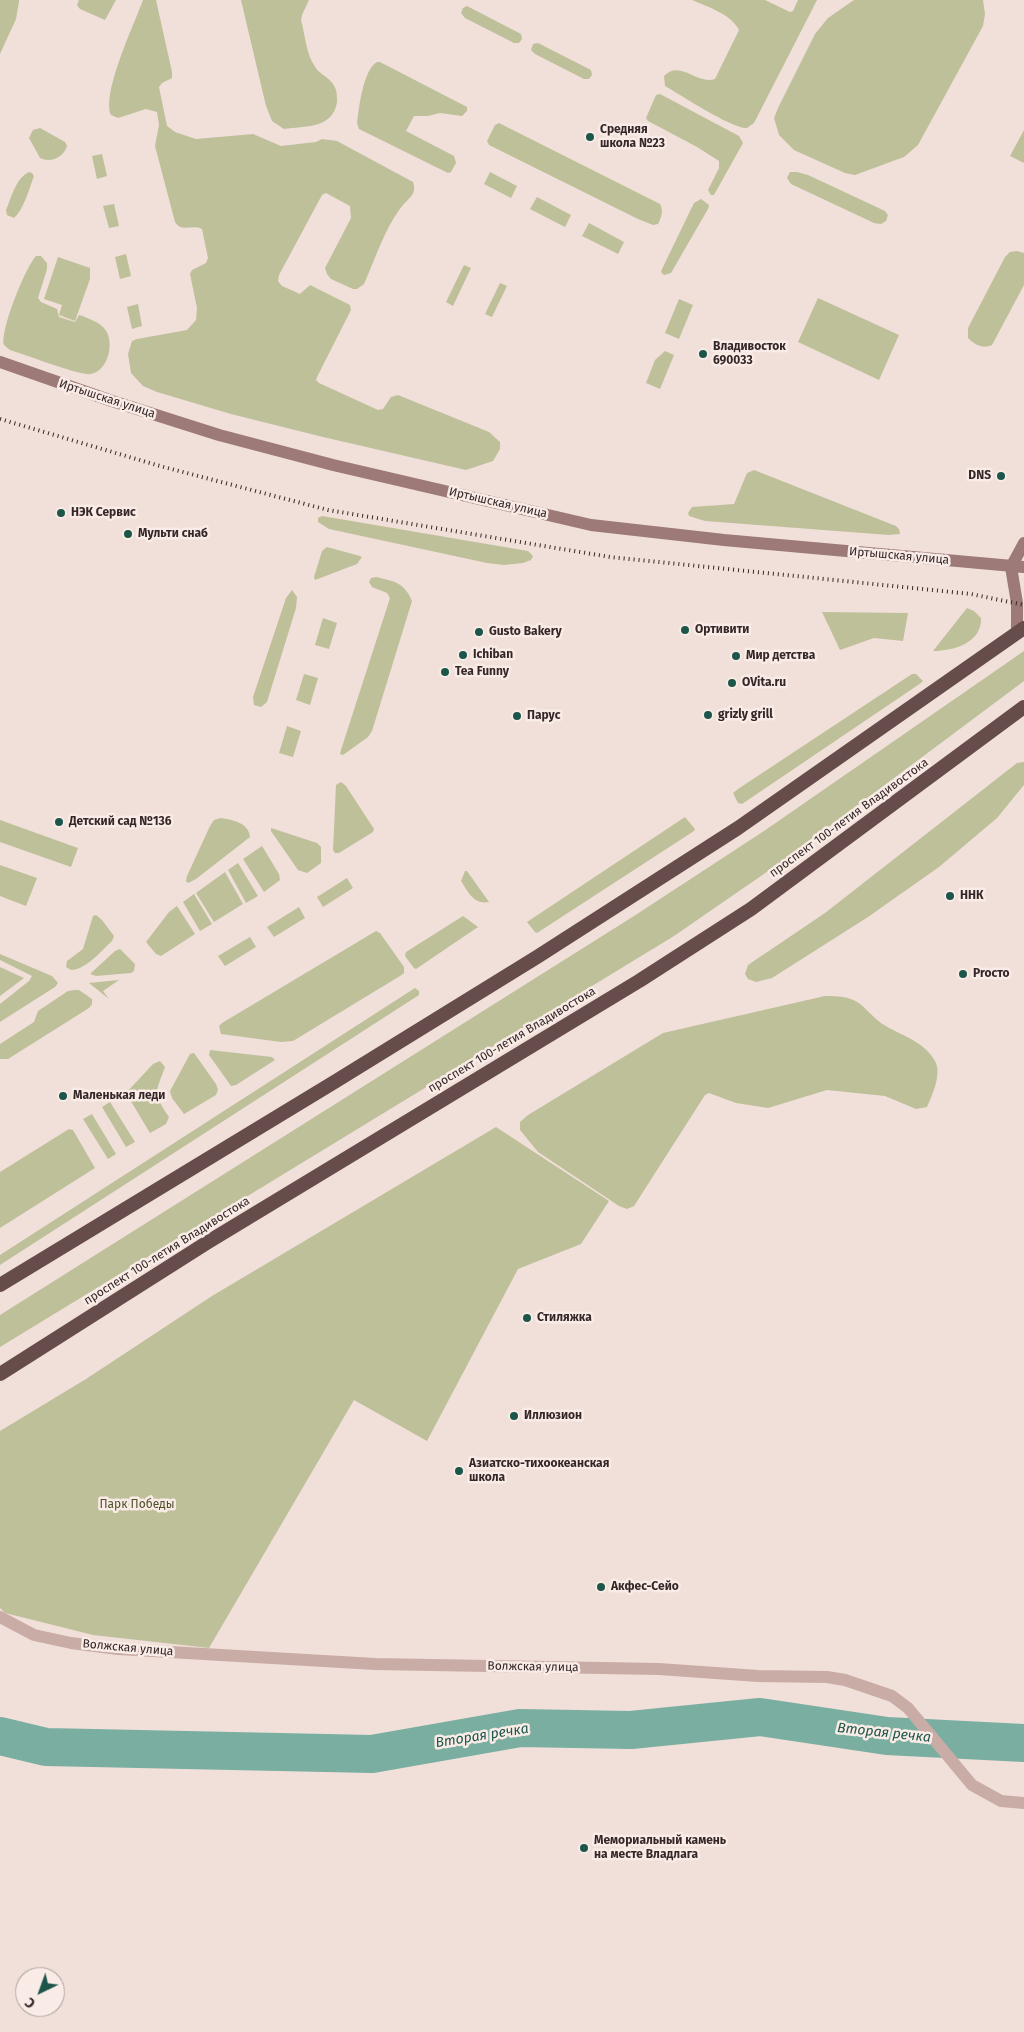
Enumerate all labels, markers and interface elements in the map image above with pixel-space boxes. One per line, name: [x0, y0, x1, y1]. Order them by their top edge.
place label: Средняя школа №23: [600, 123, 665, 151]
marker: Средняя школа №23: [584, 131, 596, 143]
place label: Владивосток 690033: [713, 340, 786, 368]
marker: Владивосток 690033: [697, 348, 709, 360]
street label: Иртышская улица: [57, 377, 157, 421]
place label: DNS: [968, 469, 991, 483]
marker: DNS: [995, 470, 1007, 482]
street label: Иртышская улица: [448, 485, 548, 521]
place label: НЭК Сервис: [71, 506, 136, 520]
marker: НЭК Сервис: [55, 507, 67, 519]
place label: Мульти снаб: [138, 527, 208, 541]
marker: Мульти снаб: [122, 528, 134, 540]
street label: Иртышская улица: [848, 544, 950, 568]
place label: Ортивити: [695, 623, 749, 637]
marker: Ортивити: [679, 624, 691, 636]
place label: Gusto Bakery: [489, 625, 562, 639]
marker: Gusto Bakery: [473, 626, 485, 638]
place label: Ichiban: [473, 648, 513, 662]
marker: Ichiban: [457, 649, 469, 661]
place label: Мир детства: [746, 649, 815, 663]
marker: Мир детства: [730, 650, 742, 662]
place label: Tea Funny: [455, 665, 509, 679]
marker: Tea Funny: [439, 666, 451, 678]
place label: OVita.ru: [742, 676, 786, 690]
marker: OVita.ru: [726, 677, 738, 689]
place label: grizly grill: [718, 708, 773, 722]
place label: Парус: [527, 709, 560, 723]
marker: grizly grill: [702, 709, 714, 721]
marker: Парус: [511, 710, 523, 722]
street label: проспект 100-летия Владивостока: [767, 755, 931, 881]
place label: Детский сад №136: [69, 815, 171, 829]
marker: Детский сад №136: [53, 816, 65, 828]
place label: ННК: [960, 889, 983, 903]
marker: ННК: [944, 890, 956, 902]
place label: Proсто: [973, 967, 1010, 981]
marker: Proсто: [957, 968, 969, 980]
street label: проспект 100-летия Владивостока: [426, 984, 598, 1096]
place label: Маленькая леди: [73, 1089, 165, 1103]
marker: Маленькая леди: [57, 1090, 69, 1102]
street label: проспект 100-летия Владивостока: [81, 1194, 253, 1308]
place label: Стиляжка: [537, 1311, 592, 1325]
marker: Стиляжка: [521, 1312, 533, 1324]
place label: Иллюзион: [524, 1409, 582, 1423]
marker: Иллюзион: [508, 1410, 520, 1422]
place label: Азиатско-тихоокеанская школа: [469, 1457, 609, 1485]
marker: Азиатско-тихоокеанская школа: [453, 1465, 465, 1477]
park label: Парк Победы: [99, 1498, 175, 1512]
place label: Акфес-Сейо: [611, 1580, 679, 1594]
marker: Акфес-Сейо: [595, 1581, 607, 1593]
street label: Волжская улица: [82, 1637, 174, 1659]
street label: Волжская улица: [487, 1659, 579, 1675]
water label: Вторая речка: [434, 1720, 530, 1752]
water label: Вторая речка: [836, 1720, 932, 1746]
place label: Мемориальный камень на месте Владлага: [594, 1834, 726, 1862]
marker: Мемориальный камень на месте Владлага: [578, 1842, 590, 1854]
north arrow: [15, 1967, 65, 2017]
text: С: [22, 1994, 39, 2012]

